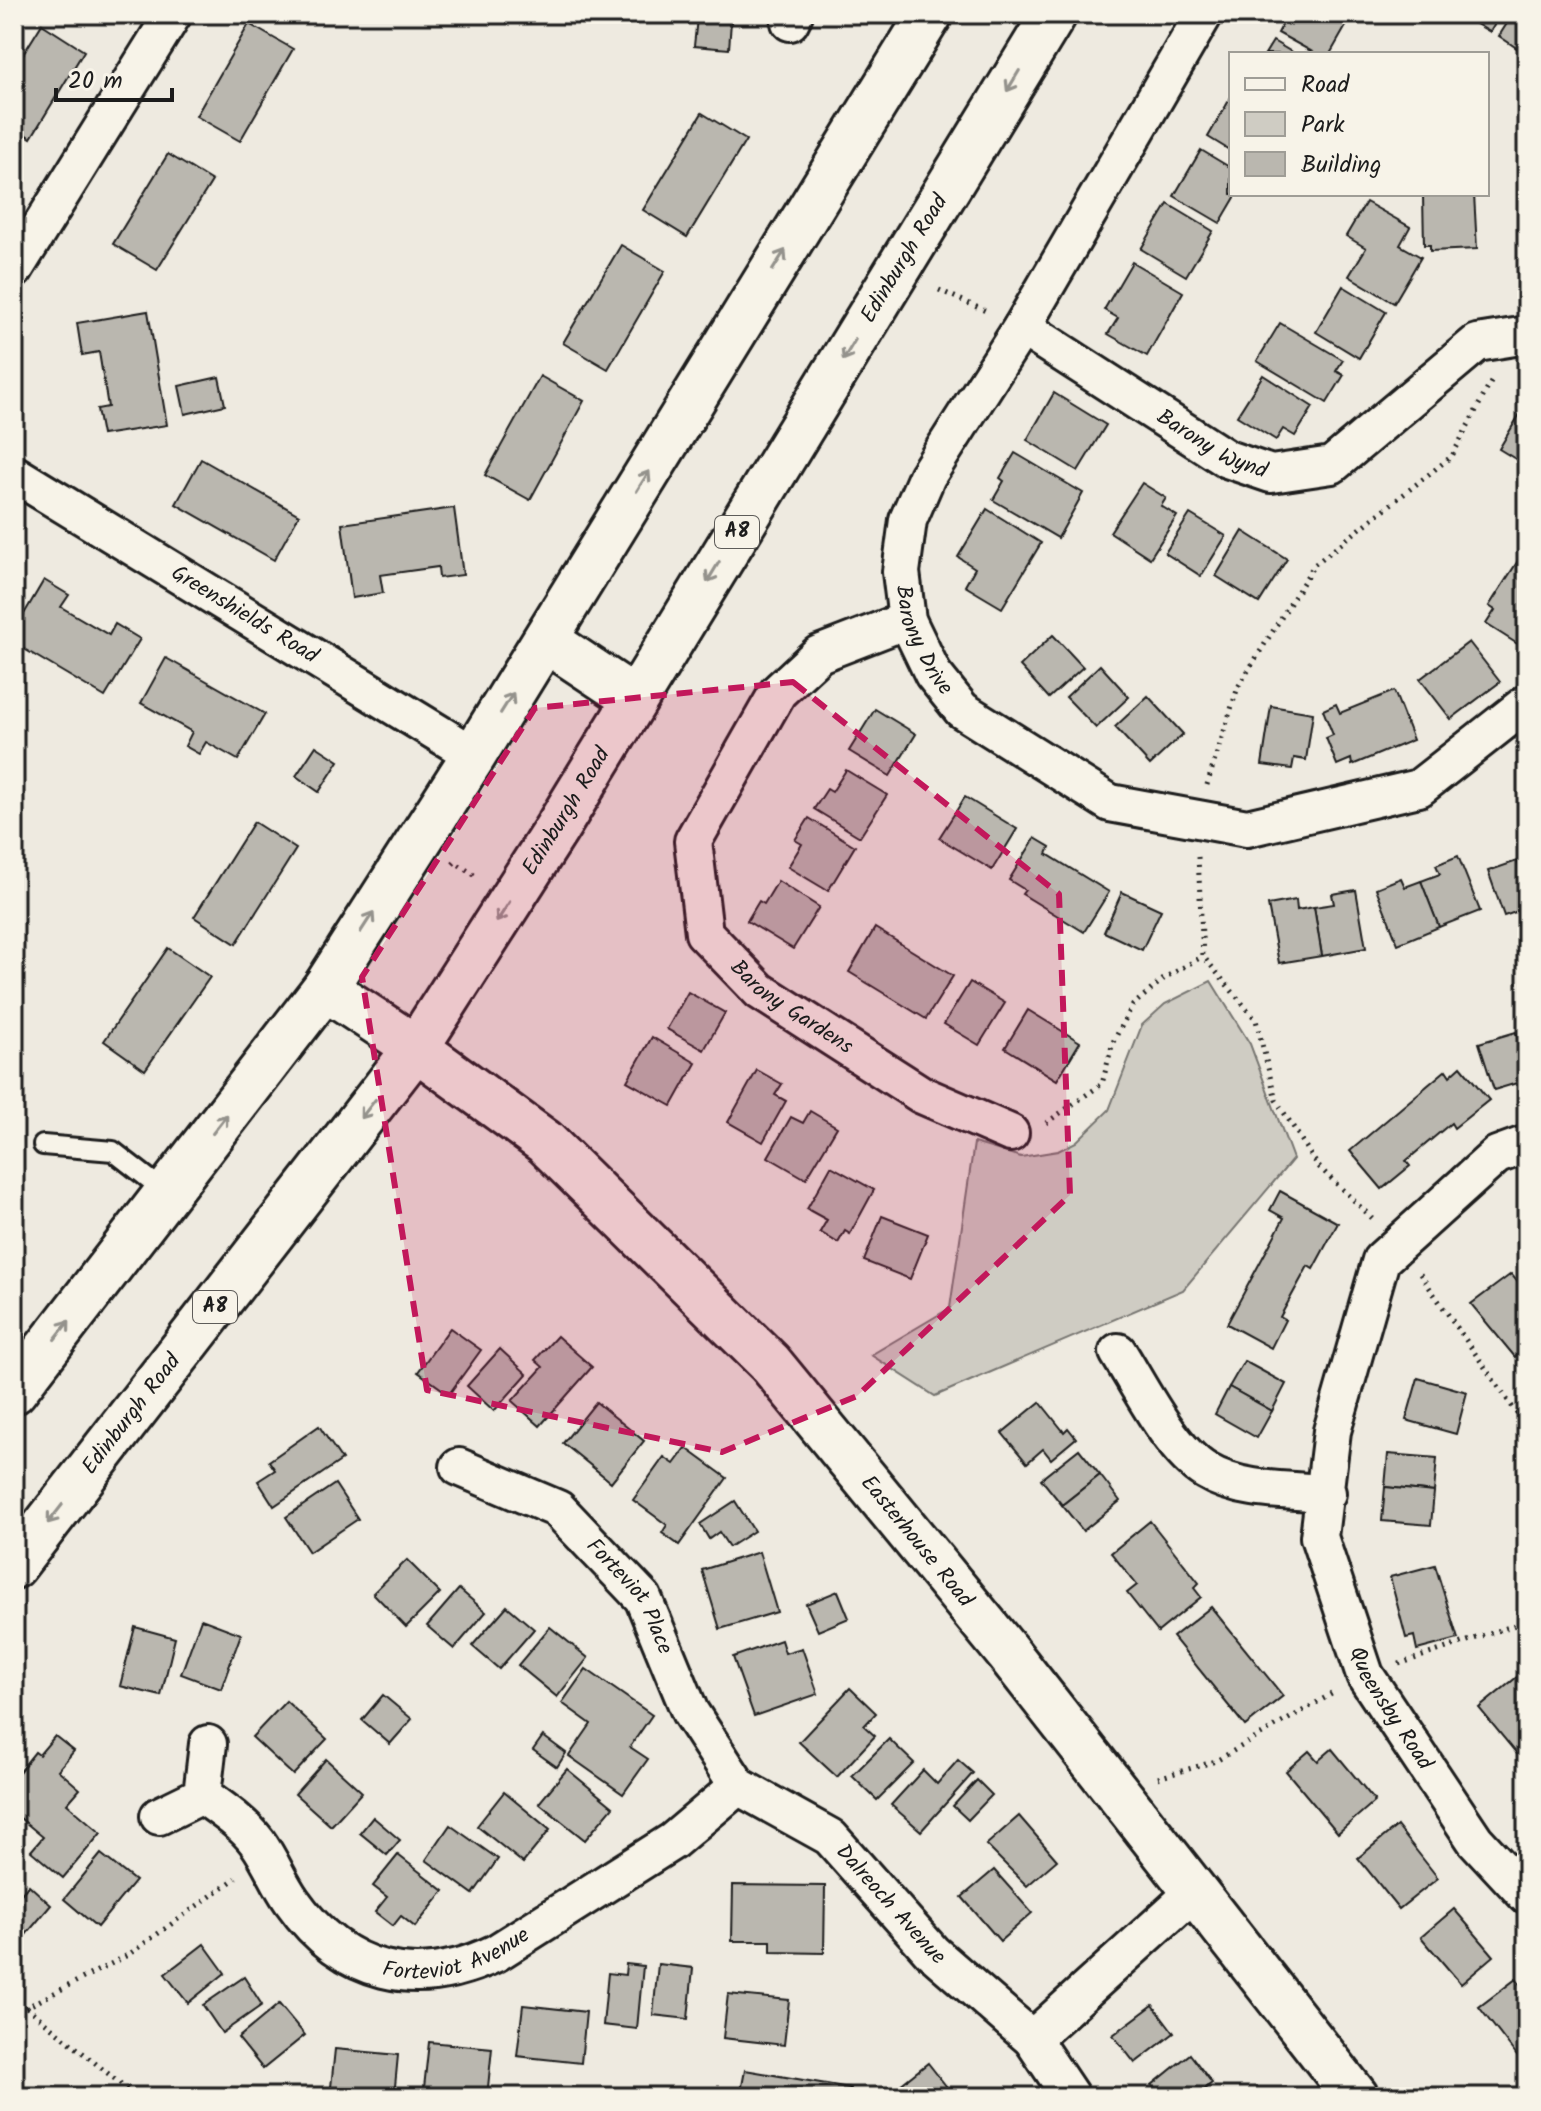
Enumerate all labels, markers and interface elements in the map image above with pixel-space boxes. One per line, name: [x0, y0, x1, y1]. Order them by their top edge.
scale bar: [56, 52, 172, 102]
legend: [1229, 52, 1489, 196]
text: 20 m: [68, 62, 123, 101]
text: Road: [1301, 66, 1350, 105]
one-way arrow: [1005, 69, 1021, 92]
text: Park: [1301, 106, 1345, 145]
text: Building: [1301, 146, 1381, 185]
street label: Edinburgh Road: [852, 187, 958, 330]
one-way arrow: [771, 249, 787, 272]
one-way arrow: [840, 338, 856, 361]
street label: Barony Wynd: [1149, 400, 1273, 489]
one-way arrow: [635, 470, 651, 493]
road number: A8: [715, 516, 759, 548]
street label: Greenshields Road: [164, 556, 326, 674]
one-way arrow: [705, 560, 721, 583]
street label: Barony Drive: [885, 583, 962, 704]
one-way arrow: [499, 692, 515, 715]
street label: Edinburgh Road: [513, 740, 620, 883]
one-way arrow: [494, 901, 511, 923]
one-way arrow: [360, 911, 376, 934]
street label: Barony Gardens: [721, 952, 861, 1064]
one-way arrow: [359, 1098, 377, 1119]
one-way arrow: [212, 1114, 229, 1135]
road number: A8: [193, 1291, 237, 1323]
one-way arrow: [53, 1320, 70, 1341]
street label: Edinburgh Road: [73, 1345, 191, 1483]
street label: Easterhouse Road: [851, 1468, 982, 1616]
one-way arrow: [46, 1503, 63, 1524]
street label: Forteviot Place: [577, 1530, 682, 1660]
street label: Queensby Road: [1339, 1642, 1442, 1778]
street label: Dalreoch Avenue: [827, 1836, 953, 1974]
street label: Forteviot Avenue: [379, 1918, 537, 1990]

